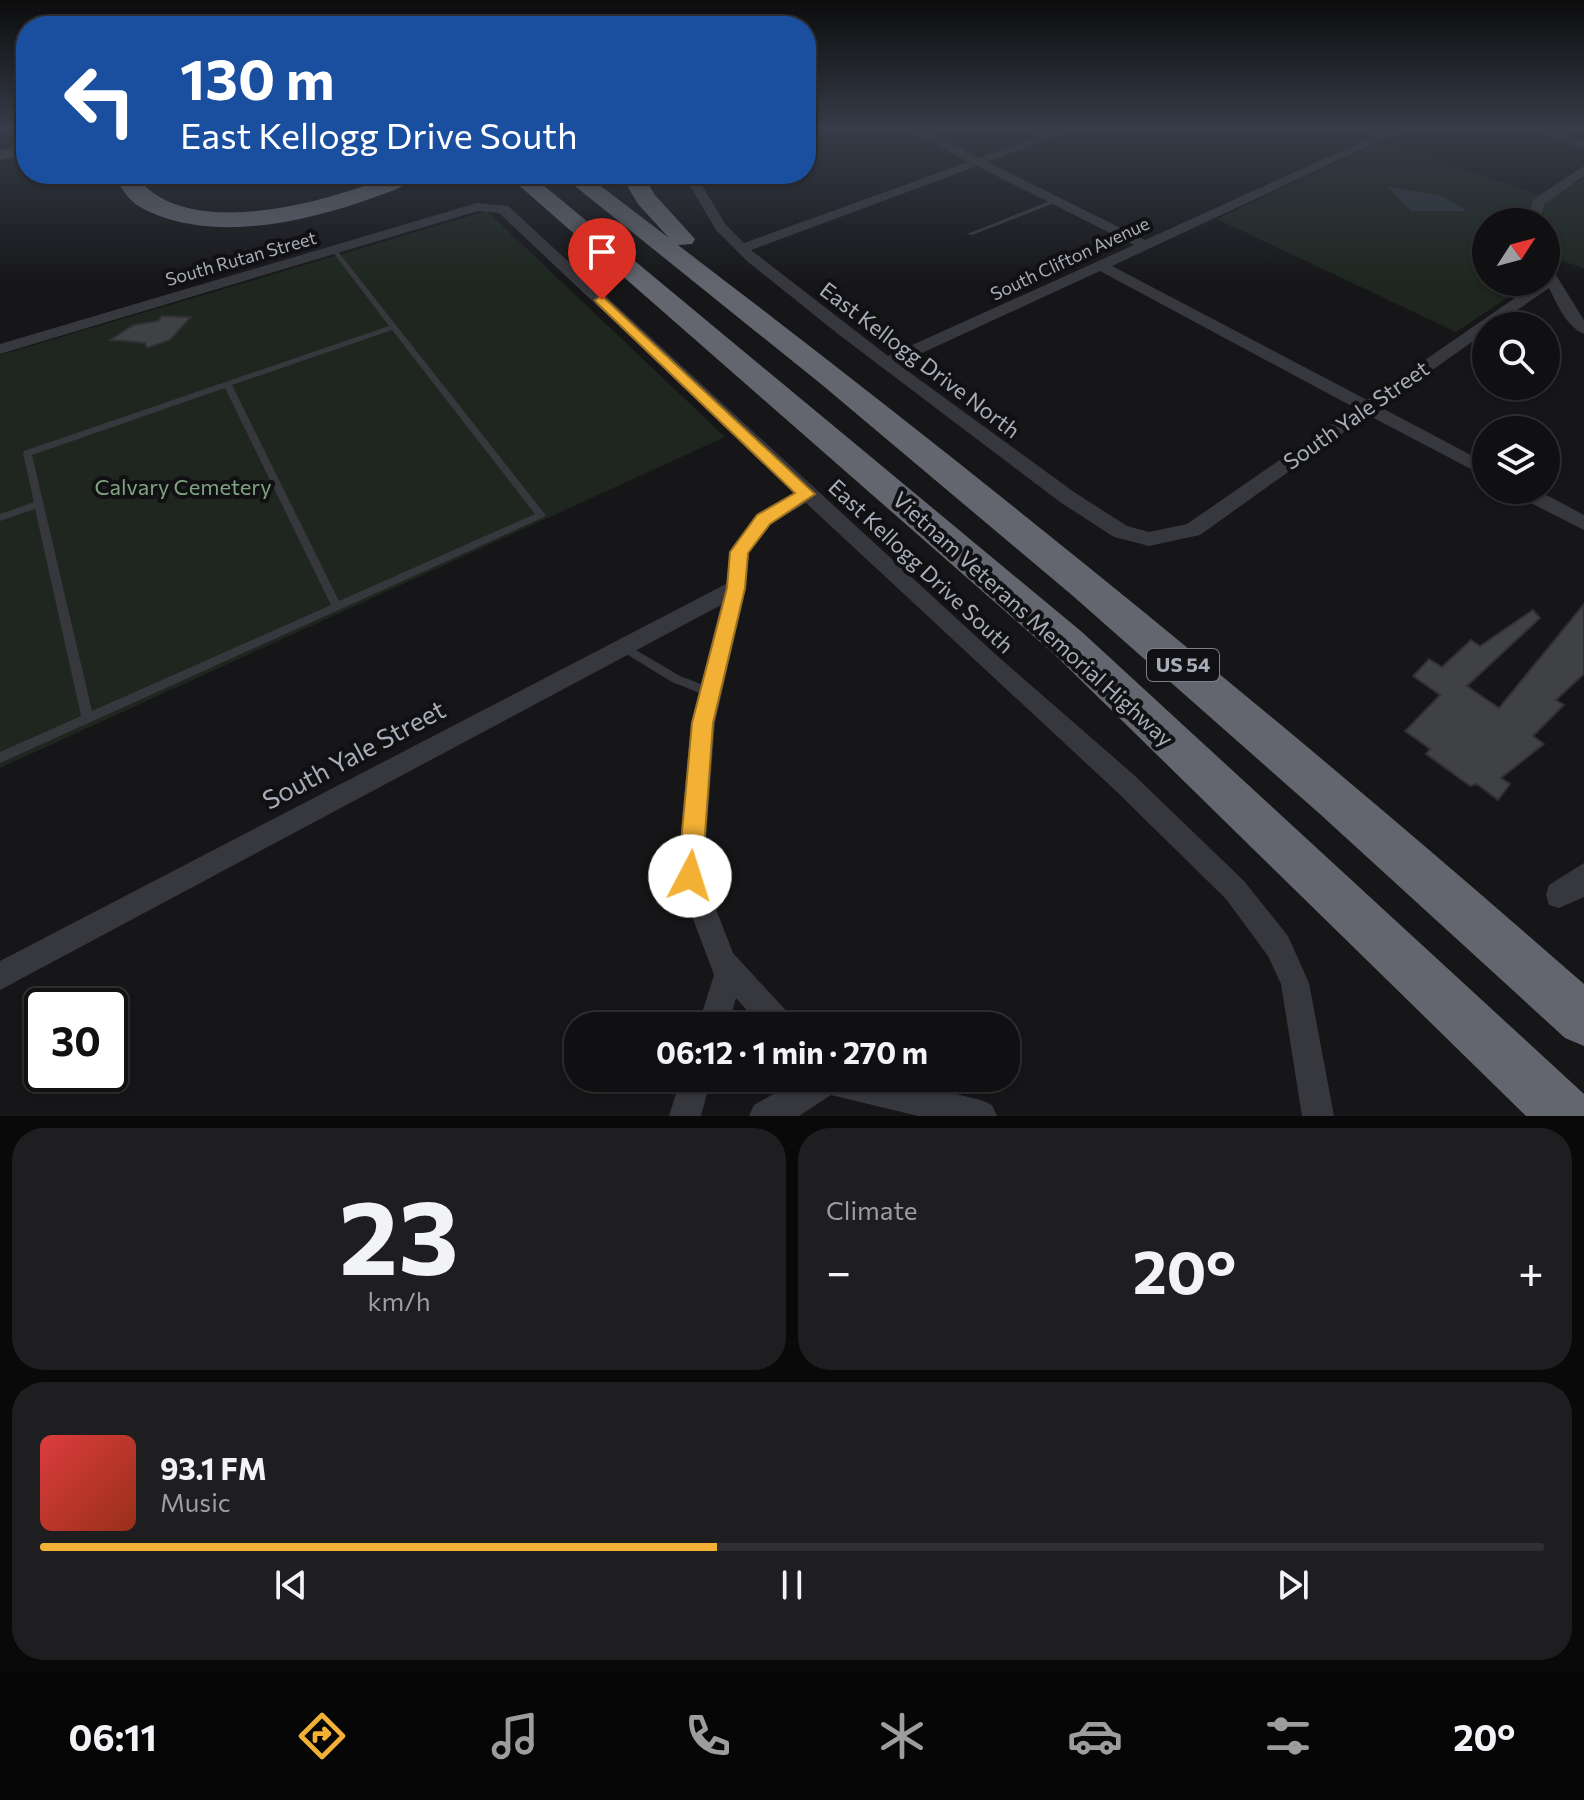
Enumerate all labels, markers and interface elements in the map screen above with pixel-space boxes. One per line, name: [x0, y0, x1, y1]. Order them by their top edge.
text: 130 m: [180, 43, 335, 112]
icon: left: [48, 48, 152, 152]
text: East Kellogg Drive South: [180, 112, 578, 156]
north arrow: [1472, 208, 1560, 296]
map controls: [1472, 208, 1560, 504]
street label: South Clifton Avenue: [987, 212, 1153, 305]
pin: [568, 218, 636, 300]
street label: South Rutan Street: [163, 226, 319, 290]
icon: arrive: [580, 230, 624, 274]
street label: East Kellogg Drive North: [815, 276, 1026, 444]
button: search: [1472, 312, 1560, 400]
street label: South Yale Street: [1278, 354, 1434, 475]
button: layers: [1472, 416, 1560, 504]
park label: Calvary Cemetery: [94, 473, 272, 500]
street label: East Kellogg Drive South: [823, 473, 1019, 658]
street label: Vietnam Veterans Memorial Highway: [887, 485, 1179, 752]
road number: US 54: [1147, 649, 1219, 681]
street label: South Yale Street: [257, 692, 450, 815]
position arrow: [648, 834, 732, 918]
speed limit sign: 30: [24, 988, 128, 1092]
text: 06:12 · 1 min · 270 m: [656, 1033, 928, 1070]
text: 23: [339, 1169, 459, 1296]
text: Climate: [826, 1194, 918, 1225]
text: 20°: [1133, 1233, 1236, 1306]
text: −: [826, 1243, 851, 1297]
text: +: [1518, 1243, 1544, 1297]
text: km/h: [367, 1285, 431, 1316]
text: 93.1 FM: [160, 1449, 267, 1486]
text: Music: [160, 1486, 231, 1517]
icon: previous: [269, 1563, 313, 1607]
icon: pause: [770, 1563, 814, 1607]
icon: next: [1271, 1563, 1315, 1607]
icon: directions: [294, 1708, 350, 1764]
icon: music: [487, 1708, 543, 1764]
icon: phone: [680, 1708, 736, 1764]
icon: climate: [874, 1708, 930, 1764]
icon: car: [1067, 1708, 1123, 1764]
icon: filters: [1260, 1708, 1316, 1764]
text: 06:11: [69, 1714, 157, 1758]
text: 20°: [1453, 1714, 1515, 1758]

